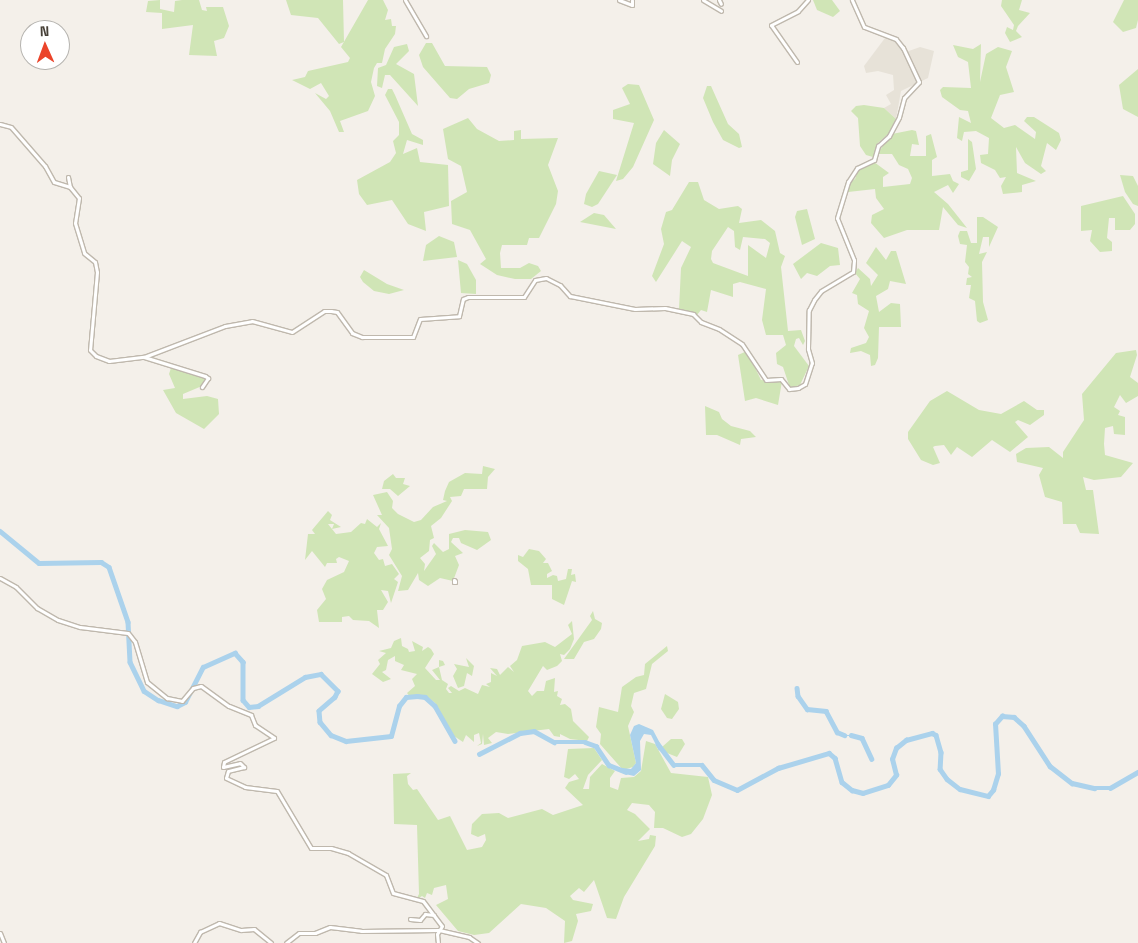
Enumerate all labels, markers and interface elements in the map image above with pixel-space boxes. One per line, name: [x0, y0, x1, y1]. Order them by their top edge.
north arrow: [20, 20, 70, 70]
text: N: [39, 22, 50, 40]

